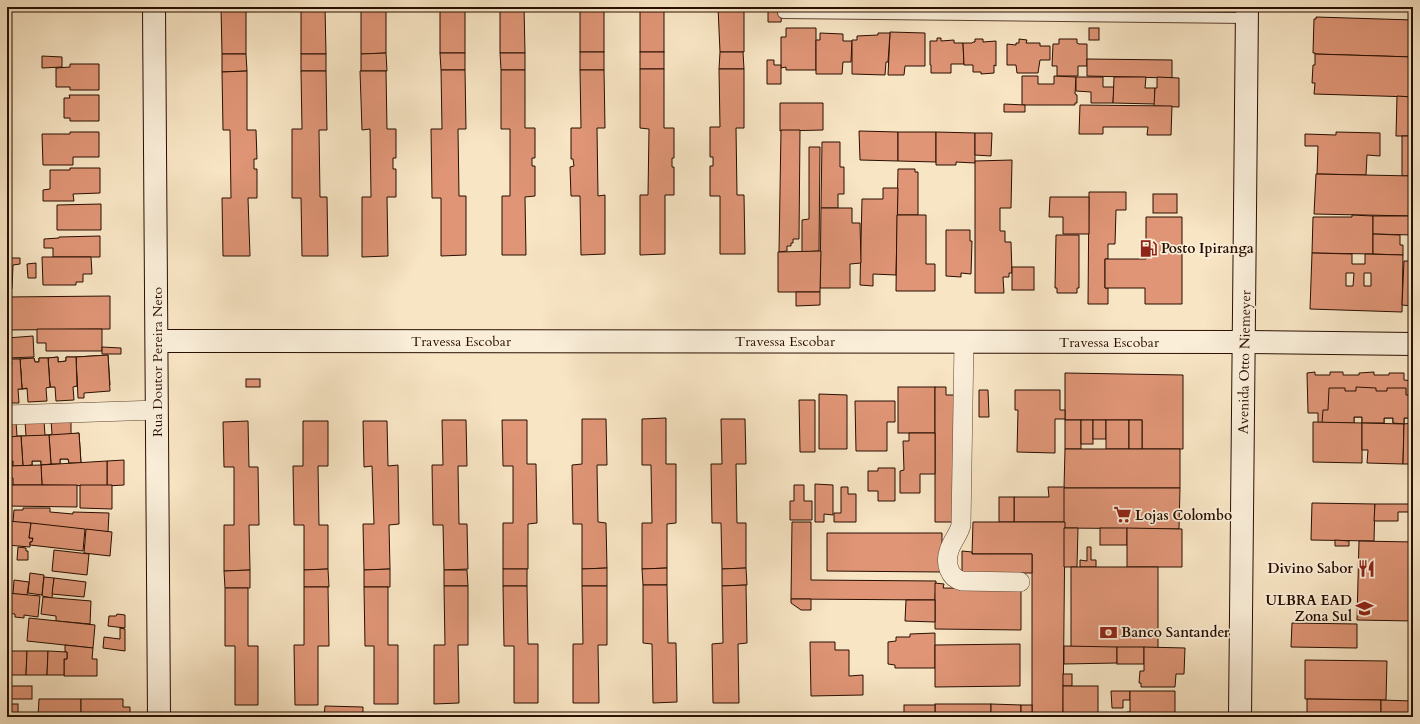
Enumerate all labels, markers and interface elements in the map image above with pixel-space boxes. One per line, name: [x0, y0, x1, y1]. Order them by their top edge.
fuel station icon: Posto Ipiranga: [1138, 238, 1158, 258]
place label: Posto Ipiranga: [1161, 239, 1254, 258]
street label: Rua Doutor Pereira Neto: [148, 287, 167, 437]
street label: Avenida Otto Niemeyer: [1234, 289, 1255, 434]
street label: Travessa Escobar: [411, 332, 512, 351]
street label: Travessa Escobar: [735, 332, 836, 351]
street label: Travessa Escobar: [1059, 333, 1160, 352]
supermarket icon: Lojas Colombo: [1112, 505, 1132, 525]
place label: Lojas Colombo: [1135, 506, 1232, 525]
restaurant icon: Divino Sabor: [1356, 558, 1376, 578]
place label: Divino Sabor: [1268, 559, 1353, 578]
place label: ULBRA EAD Zona Sul: [1265, 591, 1352, 626]
school or university icon: ULBRA EAD Zona Sul: [1355, 598, 1375, 618]
bank icon: Banco Santander: [1098, 622, 1118, 642]
place label: Banco Santander: [1121, 623, 1230, 642]

